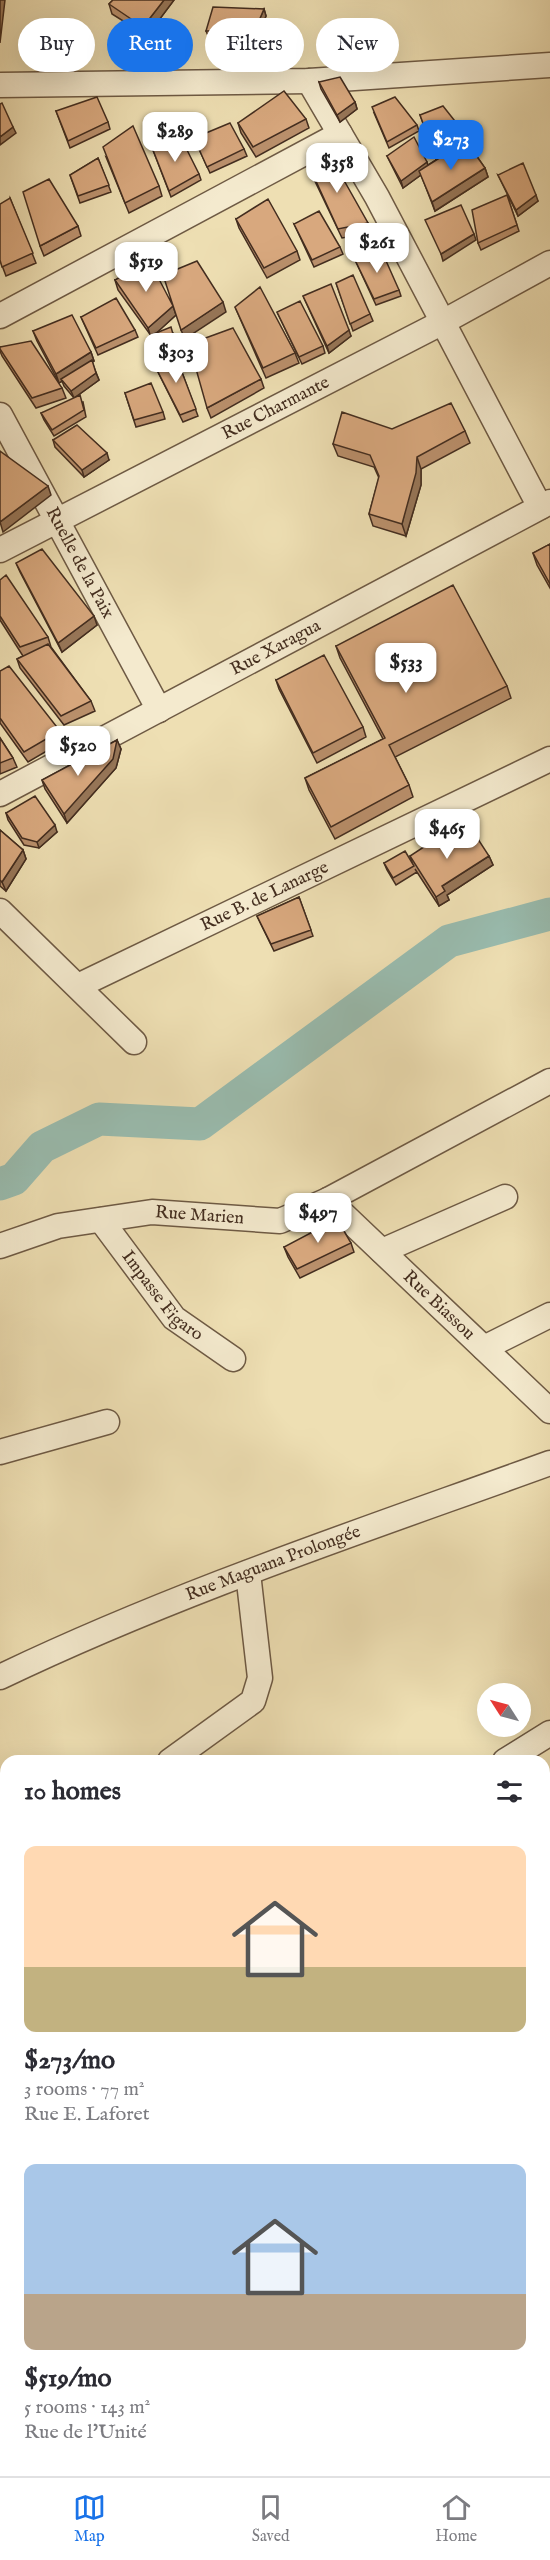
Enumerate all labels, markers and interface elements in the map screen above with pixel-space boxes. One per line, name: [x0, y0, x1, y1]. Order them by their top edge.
chip: Buy: [18, 18, 95, 72]
chip: Rent: [107, 18, 193, 72]
chip: Filters: [205, 18, 304, 72]
chip: New: [316, 18, 399, 72]
pin: $289: [139, 112, 211, 163]
text: $289: [156, 119, 194, 144]
pin: $273: [415, 120, 487, 171]
text: $273: [432, 127, 470, 152]
pin: $358: [301, 143, 373, 194]
text: $358: [320, 150, 354, 175]
pin: $261: [341, 223, 413, 274]
text: $261: [359, 230, 395, 255]
pin: $519: [110, 242, 182, 293]
text: $519: [129, 249, 163, 274]
pin: $303: [140, 333, 212, 384]
text: $303: [158, 340, 194, 365]
street label: Rue Charmante: [218, 371, 333, 445]
street label: Ruelle de la Paix: [40, 503, 119, 623]
street label: Rue Xaragua: [227, 614, 325, 681]
pin: $533: [370, 643, 442, 694]
text: $533: [389, 650, 423, 675]
pin: $520: [42, 726, 114, 777]
text: $520: [59, 733, 97, 758]
pin: $465: [411, 809, 483, 860]
text: $465: [429, 816, 465, 841]
street label: Rue B. de Lanarge: [197, 856, 332, 937]
pin: $497: [282, 1193, 354, 1244]
text: $497: [299, 1200, 337, 1225]
street label: Rue Marien: [154, 1201, 245, 1230]
street label: Impasse Figaro: [116, 1246, 208, 1346]
street label: Rue Biassou: [398, 1266, 480, 1345]
street label: Rue Maguana Prolongée: [182, 1520, 364, 1607]
north arrow: [477, 1683, 531, 1737]
map controls: [477, 1683, 531, 1737]
text: 10 homes: [24, 1775, 121, 1808]
icon: filters: [493, 1775, 526, 1808]
icon: home: [221, 1885, 329, 1993]
text: $273/mo: [24, 2044, 115, 2077]
text: 3 rooms · 77 m²: [24, 2077, 144, 2102]
text: Rue E. Laforet: [24, 2102, 150, 2127]
icon: home: [221, 2203, 329, 2311]
text: $519/mo: [24, 2362, 111, 2395]
text: 5 rooms · 143 m²: [24, 2395, 150, 2420]
text: Rue de l'Unité: [24, 2420, 147, 2445]
tab: Map: [73, 2491, 106, 2547]
tab: Saved: [252, 2491, 290, 2547]
tab: Home: [435, 2491, 477, 2547]

